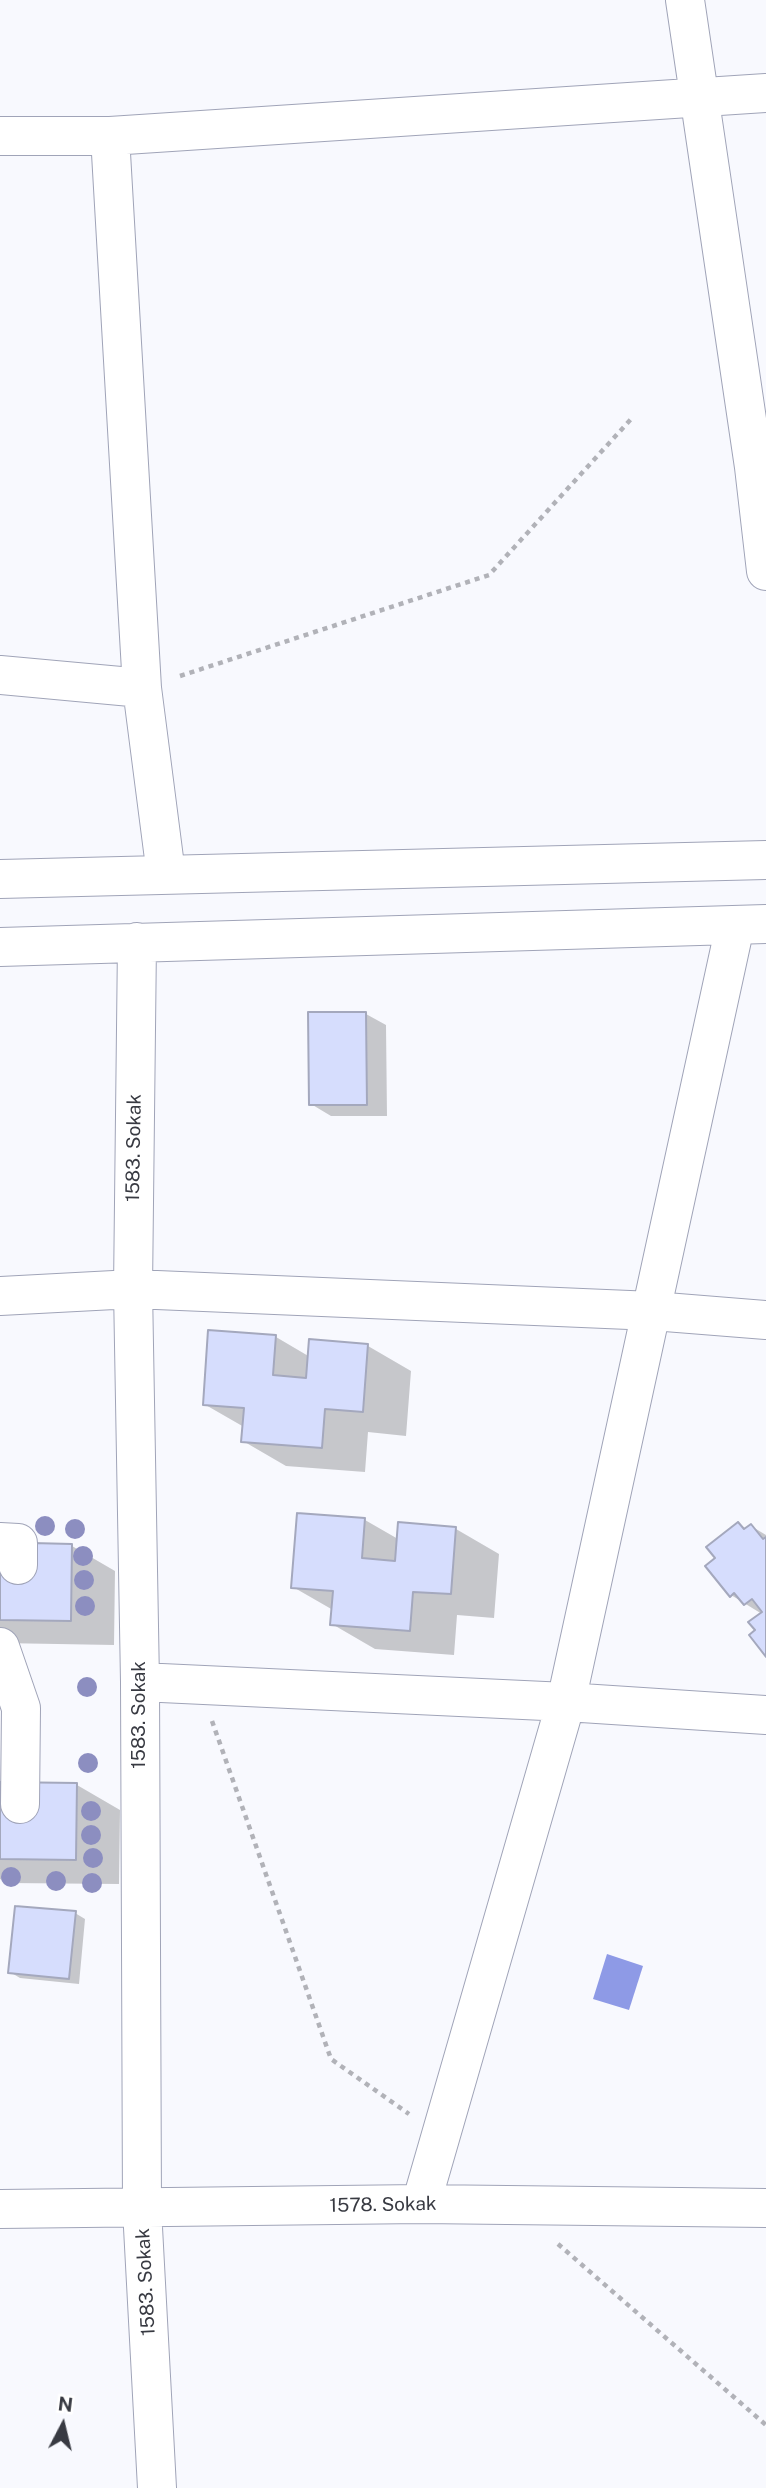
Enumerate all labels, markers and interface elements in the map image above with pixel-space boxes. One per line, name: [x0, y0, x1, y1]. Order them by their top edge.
street label: 1583. Sokak: [122, 1094, 146, 1202]
street label: 1583. Sokak: [128, 1661, 150, 1769]
street label: 1578. Sokak: [329, 2193, 437, 2217]
street label: 1583. Sokak: [132, 2227, 160, 2337]
north arrow: [28, 2390, 98, 2460]
text: N: [57, 2392, 74, 2416]

